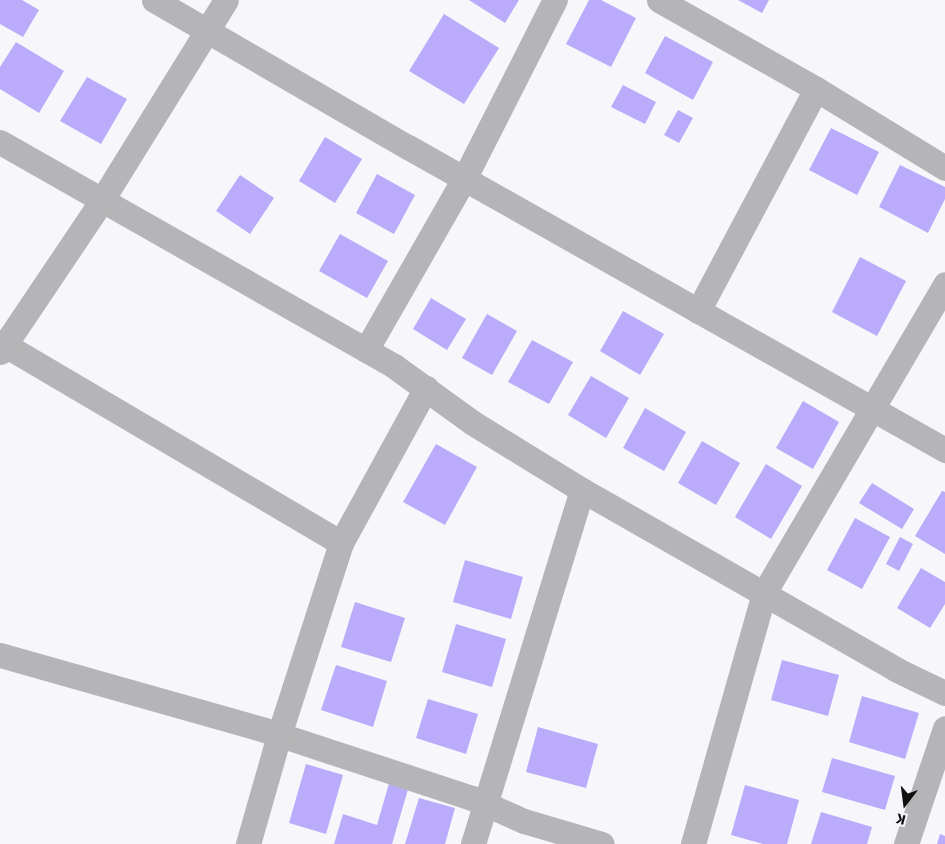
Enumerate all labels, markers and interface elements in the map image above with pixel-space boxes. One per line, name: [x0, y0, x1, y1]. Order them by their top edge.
north arrow: [880, 779, 930, 829]
text: K: [895, 810, 907, 828]

